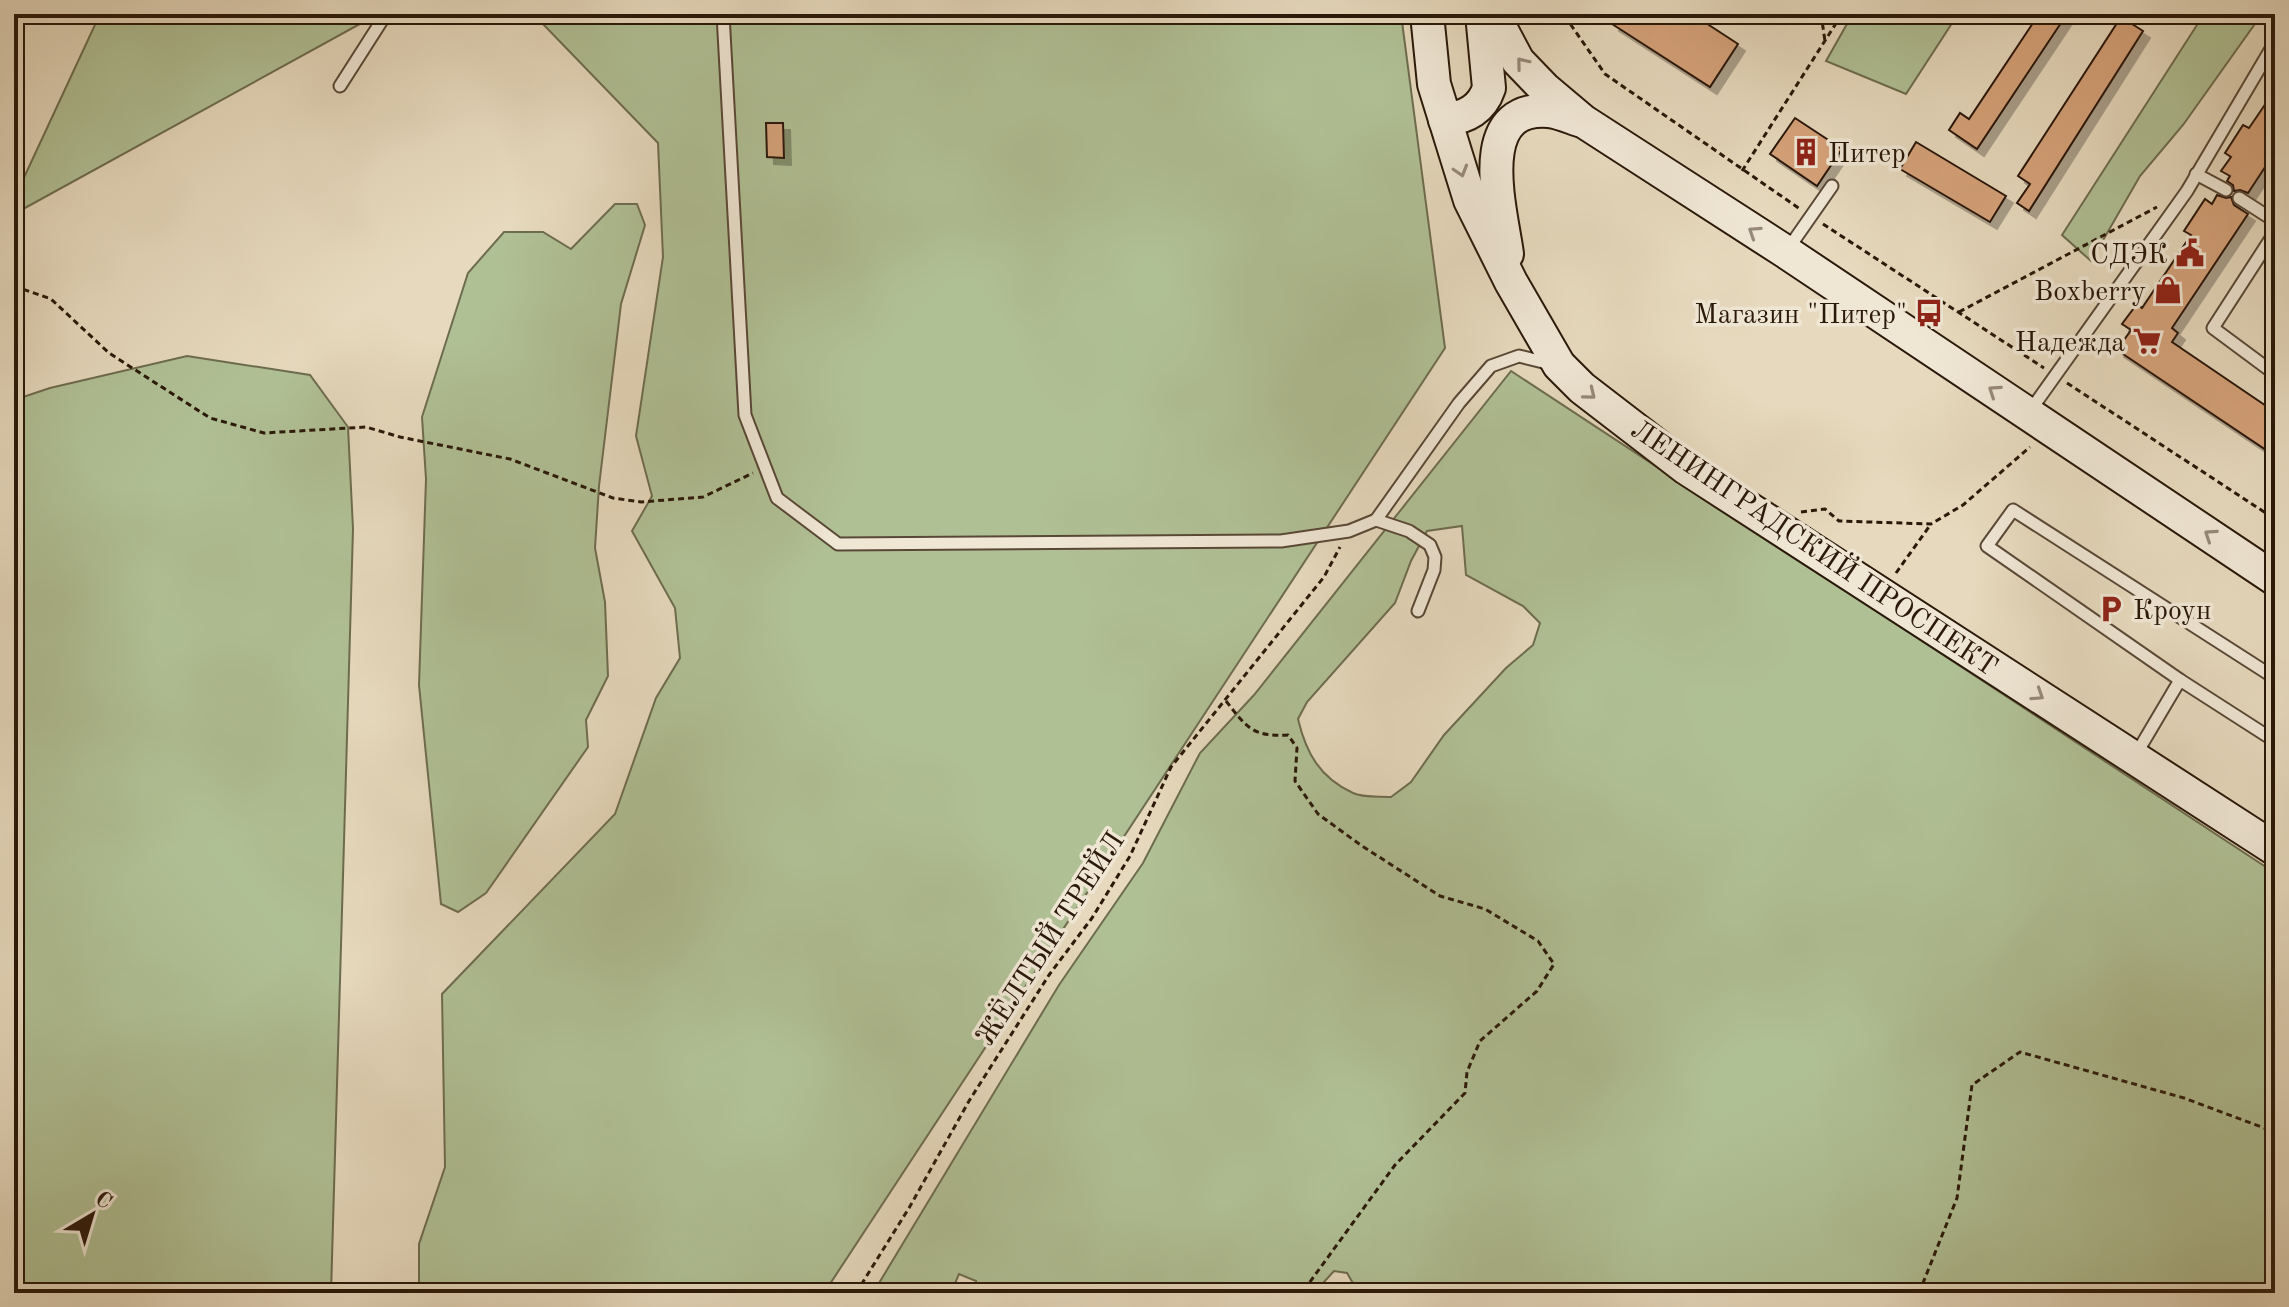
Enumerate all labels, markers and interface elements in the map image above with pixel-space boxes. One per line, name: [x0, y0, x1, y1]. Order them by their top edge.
one-way arrow: [1517, 58, 1532, 72]
building icon: Питер: [1791, 137, 1821, 167]
place label: Питер: [1828, 141, 1906, 169]
one-way arrow: [1452, 164, 1468, 178]
one-way arrow: [1748, 226, 1763, 241]
public building icon: СДЭК: [2175, 238, 2205, 268]
place label: СДЭК: [2090, 242, 2168, 270]
shop icon: Boxberry: [2153, 275, 2183, 305]
place label: Boxberry: [2034, 279, 2146, 307]
bus stop icon: Магазин "Питер": [1914, 298, 1944, 328]
place label: Магазин "Питер": [1694, 302, 1907, 330]
supermarket icon: Надежда: [2132, 326, 2162, 356]
place label: Надежда: [2015, 330, 2125, 358]
one-way arrow: [1581, 384, 1595, 399]
one-way arrow: [1988, 386, 2003, 401]
street label: ЛЕНИНГРАДСКИЙ ПРОСПЕКТ: [1625, 411, 2005, 683]
one-way arrow: [2205, 530, 2219, 545]
parking icon: Кроун: [2096, 594, 2126, 624]
place label: Кроун: [2133, 598, 2211, 626]
one-way arrow: [2029, 685, 2044, 700]
street label: ЖЁЛТЫЙ ТРЕЙЛ: [967, 825, 1131, 1051]
north arrow: [52, 1175, 132, 1255]
text: С: [91, 1188, 116, 1214]

